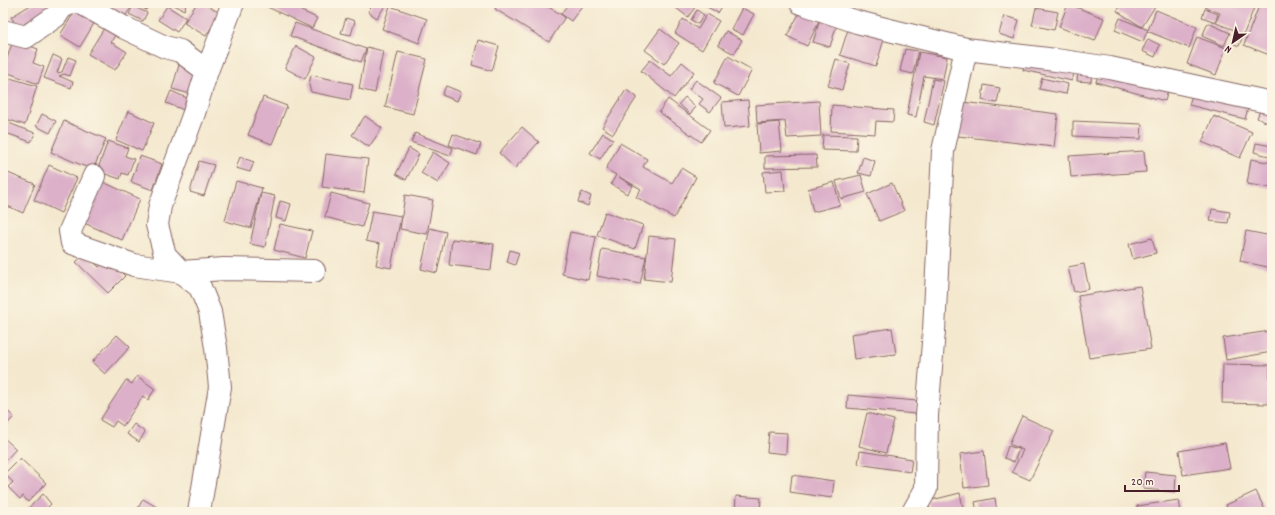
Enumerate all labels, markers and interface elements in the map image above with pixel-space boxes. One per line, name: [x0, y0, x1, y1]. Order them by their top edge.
north arrow: [1213, 22, 1253, 62]
text: N: [1221, 40, 1235, 57]
scale bar: [1125, 467, 1179, 493]
text: 20 m: [1131, 474, 1154, 491]

